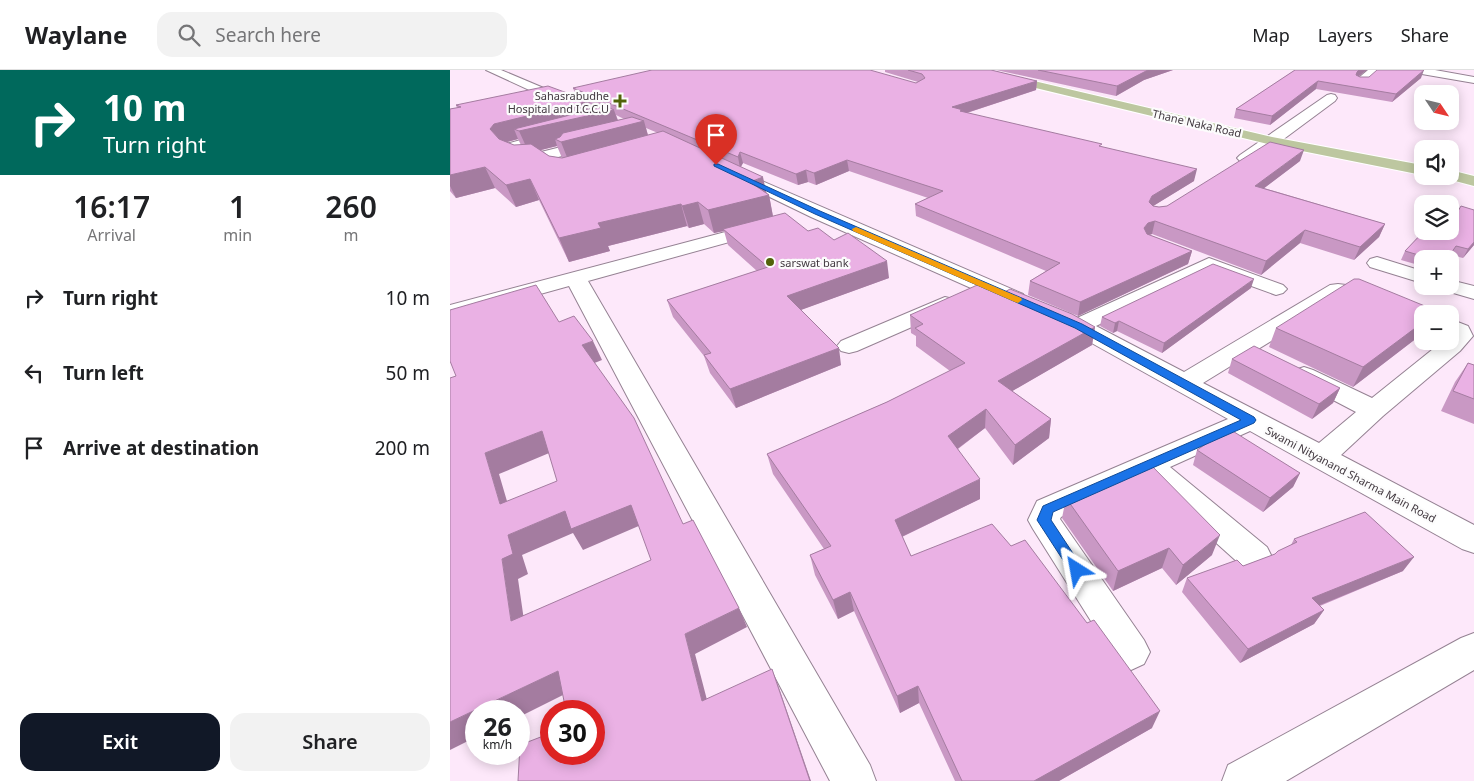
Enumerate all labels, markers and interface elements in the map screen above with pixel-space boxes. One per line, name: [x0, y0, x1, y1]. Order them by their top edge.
search box: [157, 12, 507, 57]
text: Waylane: [25, 18, 127, 51]
icon: search: [175, 21, 203, 49]
text: Search here: [215, 22, 321, 48]
text: Map: [1252, 23, 1290, 47]
text: Layers: [1318, 23, 1373, 47]
text: Share: [1401, 23, 1449, 47]
text: 10 m: [103, 84, 186, 131]
north arrow: [1414, 85, 1459, 130]
map controls: [1414, 85, 1459, 350]
place label: Sahasrabudhe Hospital and I.C.C.U: [508, 88, 609, 116]
icon: right: [20, 90, 85, 155]
marker: Sahasrabudhe Hospital and I.C.C.U: [613, 94, 627, 108]
street label: Thane Naka Road: [1151, 105, 1243, 141]
pin: [695, 114, 737, 165]
icon: arrive: [702, 121, 730, 149]
text: Turn right: [103, 129, 206, 159]
button: sound: [1414, 140, 1459, 185]
text: 16:17: [73, 186, 150, 227]
text: 1: [229, 186, 246, 227]
text: 260: [325, 186, 377, 227]
button: layers: [1414, 195, 1459, 240]
text: Arrival: [87, 224, 136, 246]
text: min: [223, 224, 252, 246]
text: m: [344, 224, 359, 246]
button: +: [1414, 250, 1459, 295]
place label: sarswat bank: [780, 255, 849, 270]
marker: sarswat bank: [764, 256, 776, 268]
icon: right: [20, 284, 48, 312]
text: Turn right: [63, 285, 158, 311]
text: 10 m: [386, 285, 430, 311]
button: −: [1414, 305, 1459, 350]
icon: left: [20, 359, 48, 387]
text: Turn left: [63, 360, 144, 386]
text: 50 m: [386, 360, 430, 386]
street label: Swami Nityanand Sharma Main Road: [1263, 423, 1439, 525]
icon: arrive: [20, 434, 48, 462]
text: Arrive at destination: [63, 435, 259, 461]
text: 200 m: [375, 435, 430, 461]
position arrow: [1050, 543, 1102, 595]
speed limit sign: 30: [540, 700, 605, 765]
text: 26: [483, 709, 512, 743]
button: Exit: [20, 713, 220, 771]
button: Share: [230, 713, 430, 771]
text: km/h: [483, 736, 512, 753]

